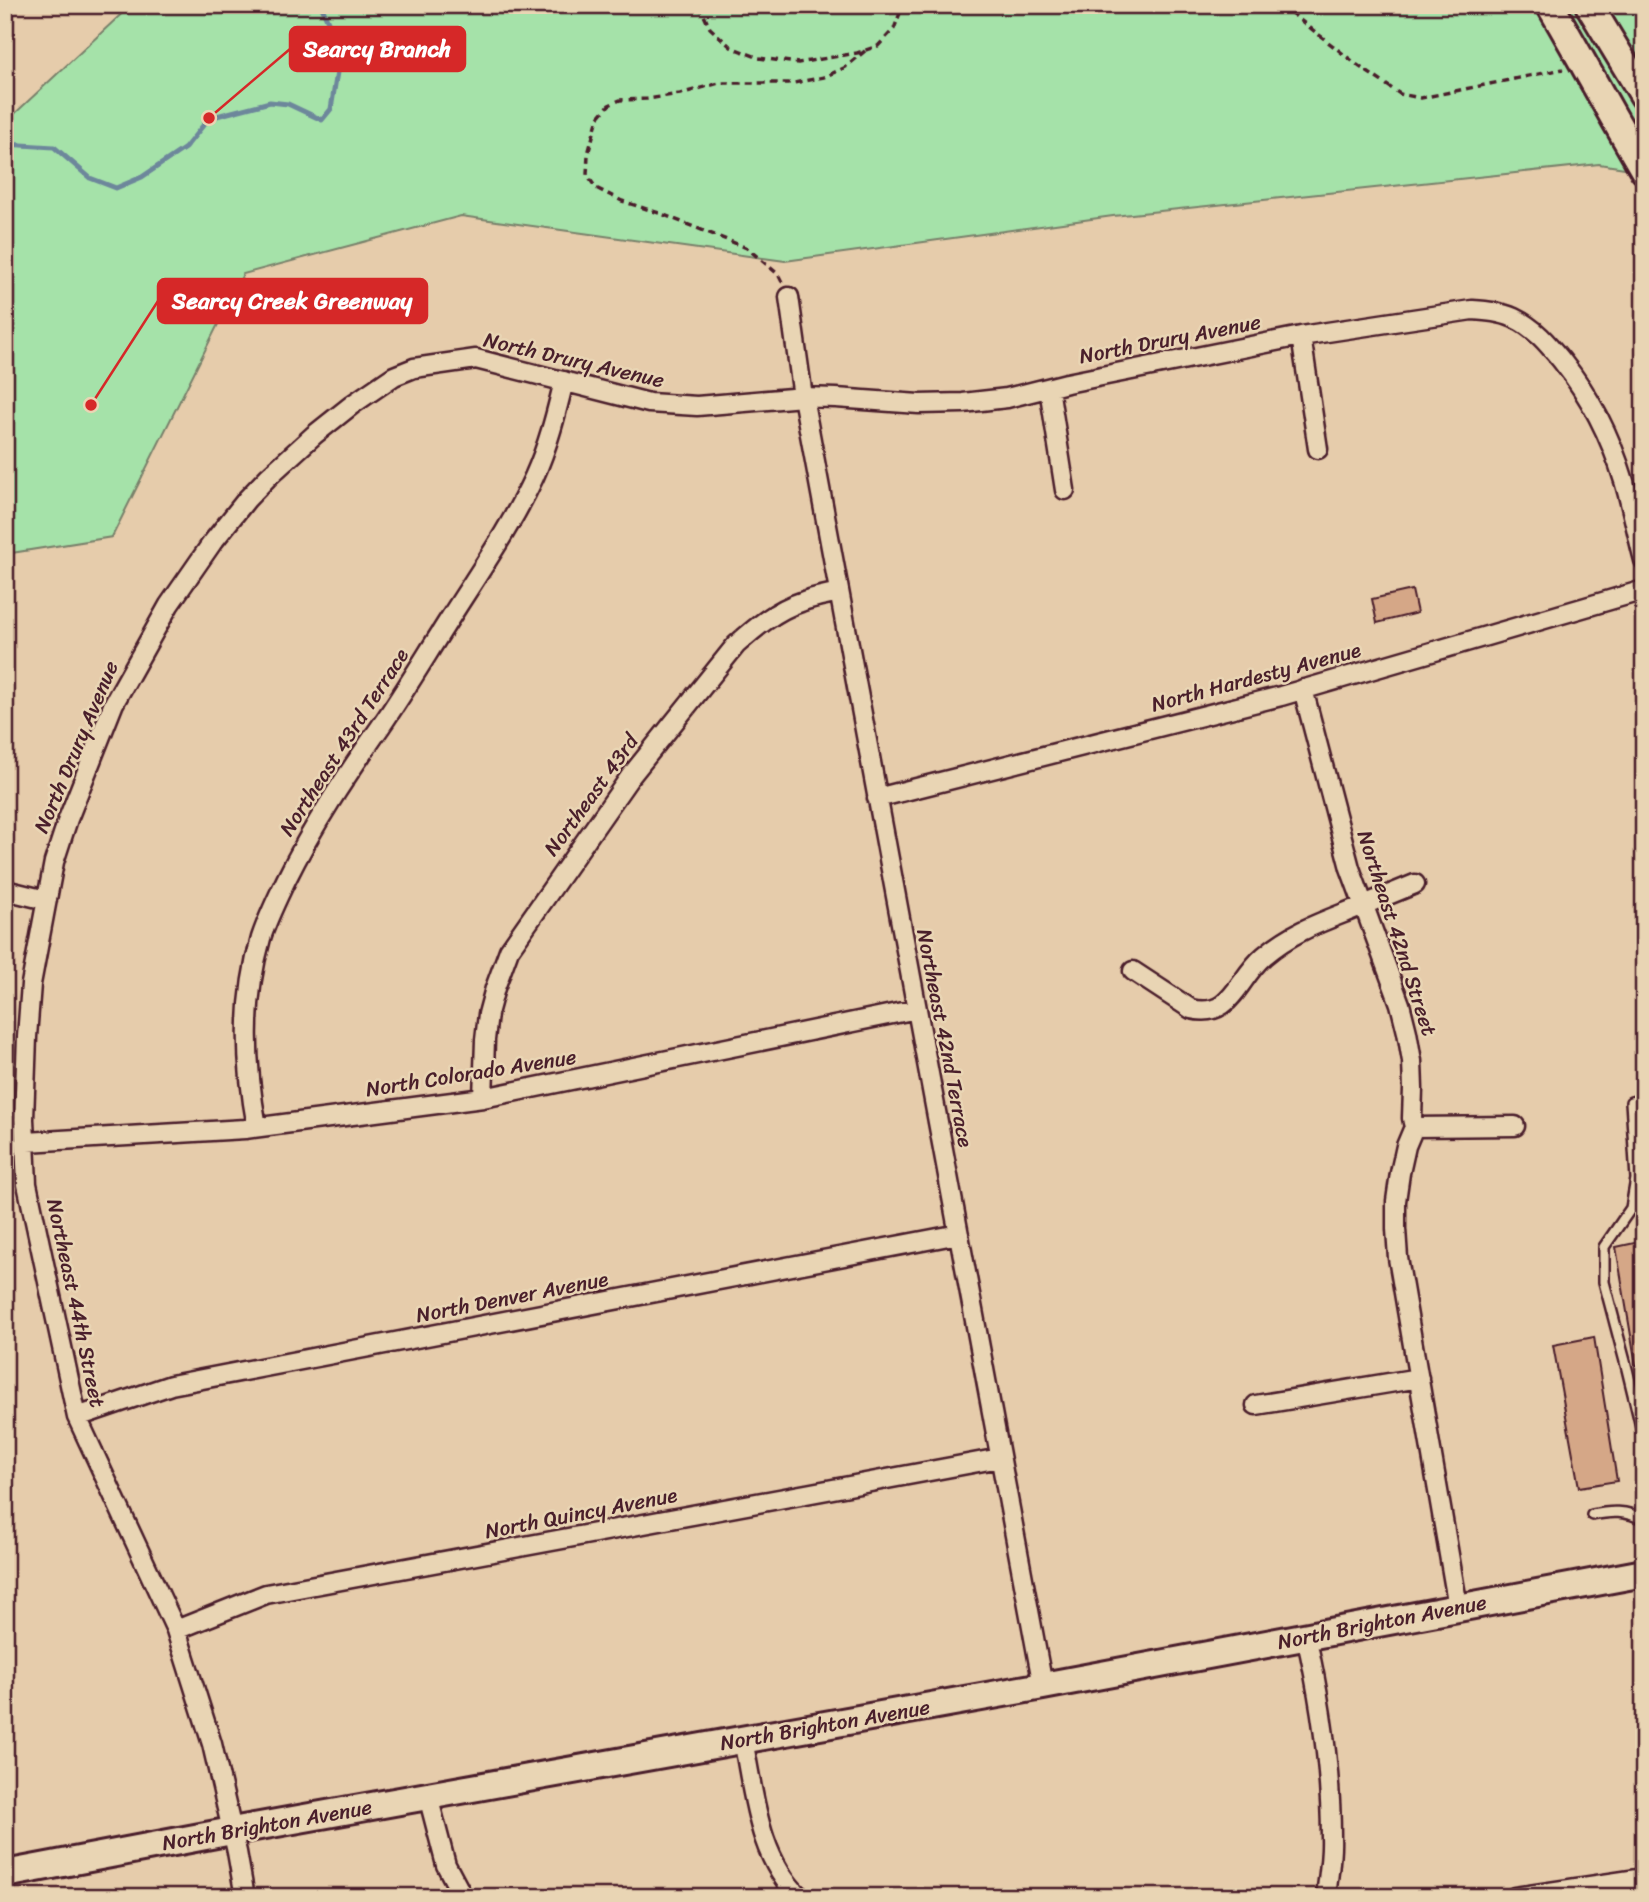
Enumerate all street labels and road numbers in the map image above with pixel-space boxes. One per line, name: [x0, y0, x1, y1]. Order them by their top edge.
street label: North Drury Avenue: [1076, 303, 1264, 375]
street label: North Drury Avenue: [480, 321, 668, 399]
street label: North Hardesty Avenue: [1147, 631, 1365, 723]
street label: Northeast 43rd Terrace: [269, 640, 419, 844]
street label: North Drury Avenue: [22, 655, 130, 839]
street label: Northeast 43rd: [533, 724, 650, 864]
street label: Northeast 42nd Street: [1346, 825, 1448, 1041]
street label: Northeast 42nd Terrace: [905, 926, 985, 1150]
street label: North Colorado Avenue: [363, 1038, 579, 1108]
street label: Northeast 44th Street: [35, 1195, 117, 1411]
street label: North Denver Avenue: [413, 1260, 611, 1334]
street label: North Quincy Avenue: [482, 1476, 680, 1550]
street label: North Brighton Avenue: [1274, 1583, 1490, 1661]
street label: North Brighton Avenue: [717, 1688, 933, 1762]
street label: North Brighton Avenue: [159, 1788, 375, 1862]

